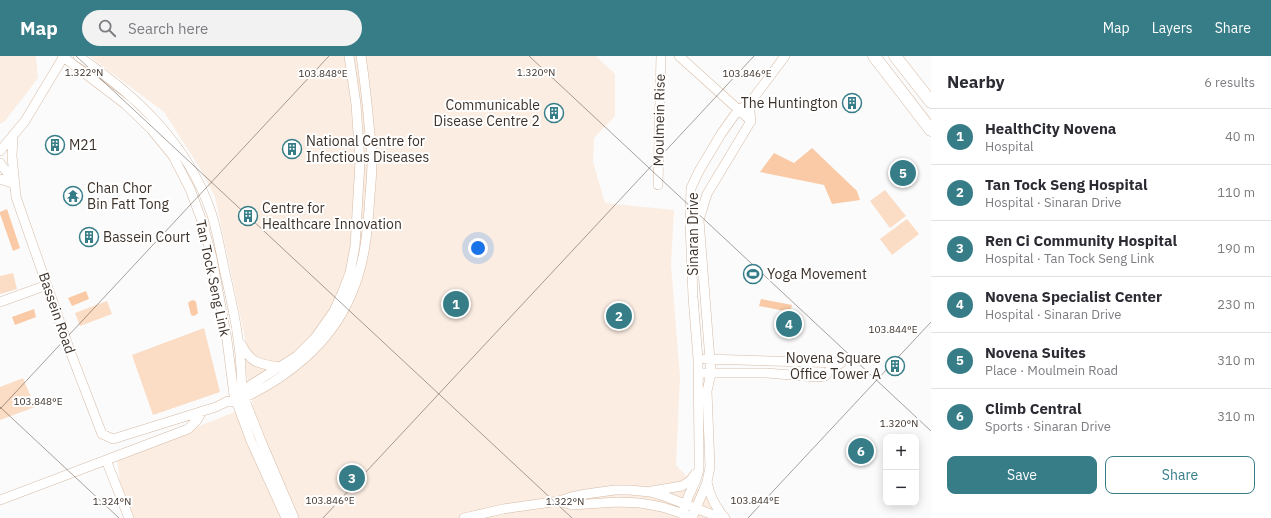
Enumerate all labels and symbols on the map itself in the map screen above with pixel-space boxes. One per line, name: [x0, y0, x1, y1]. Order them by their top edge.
text: 1.322°N: [65, 66, 103, 79]
text: 1.320°N: [517, 66, 555, 79]
text: 103.848°E: [298, 67, 348, 80]
text: 103.846°E: [722, 67, 772, 80]
street label: Moulmein Rise: [649, 73, 669, 166]
building icon: The Huntington: [841, 92, 863, 114]
place label: The Huntington: [741, 94, 838, 112]
place label: Communicable Disease Centre 2: [434, 96, 540, 130]
building icon: Communicable Disease Centre 2: [543, 102, 565, 124]
place label: National Centre for Infectious Diseases: [306, 132, 429, 166]
building icon: M21: [44, 134, 66, 156]
place label: M21: [69, 136, 97, 154]
building icon: National Centre for Infectious Diseases: [281, 138, 303, 160]
pin: 5: [890, 158, 916, 188]
place label: Chan Chor Bin Fatt Tong: [87, 179, 170, 213]
temple icon: Chan Chor Bin Fatt Tong: [62, 185, 84, 207]
street label: Sinaran Drive: [684, 192, 702, 276]
place label: Centre for Healthcare Innovation: [262, 199, 402, 233]
building icon: Centre for Healthcare Innovation: [237, 205, 259, 227]
street label: Tan Tock Seng Link: [192, 218, 234, 339]
building icon: Bassein Court: [78, 226, 100, 248]
place label: Bassein Court: [103, 228, 190, 246]
your location: [468, 238, 488, 258]
sports icon: Yoga Movement: [742, 263, 764, 285]
place label: Yoga Movement: [767, 265, 867, 283]
street label: Bassein Road: [35, 270, 79, 356]
pin: 1: [443, 289, 469, 319]
pin: 2: [606, 301, 632, 331]
pin: 4: [776, 309, 802, 339]
text: 103.844°E: [868, 323, 918, 336]
place label: Novena Square Office Tower A: [786, 349, 881, 383]
building icon: Novena Square Office Tower A: [884, 355, 906, 377]
text: 103.848°E: [13, 395, 63, 408]
text: 1.320°N: [880, 417, 918, 430]
pin: 6: [848, 436, 874, 466]
pin: 3: [339, 463, 365, 493]
text: 103.846°E: [305, 494, 355, 507]
text: 103.844°E: [730, 494, 780, 507]
text: 1.324°N: [93, 495, 131, 508]
text: 1.322°N: [546, 495, 584, 508]

